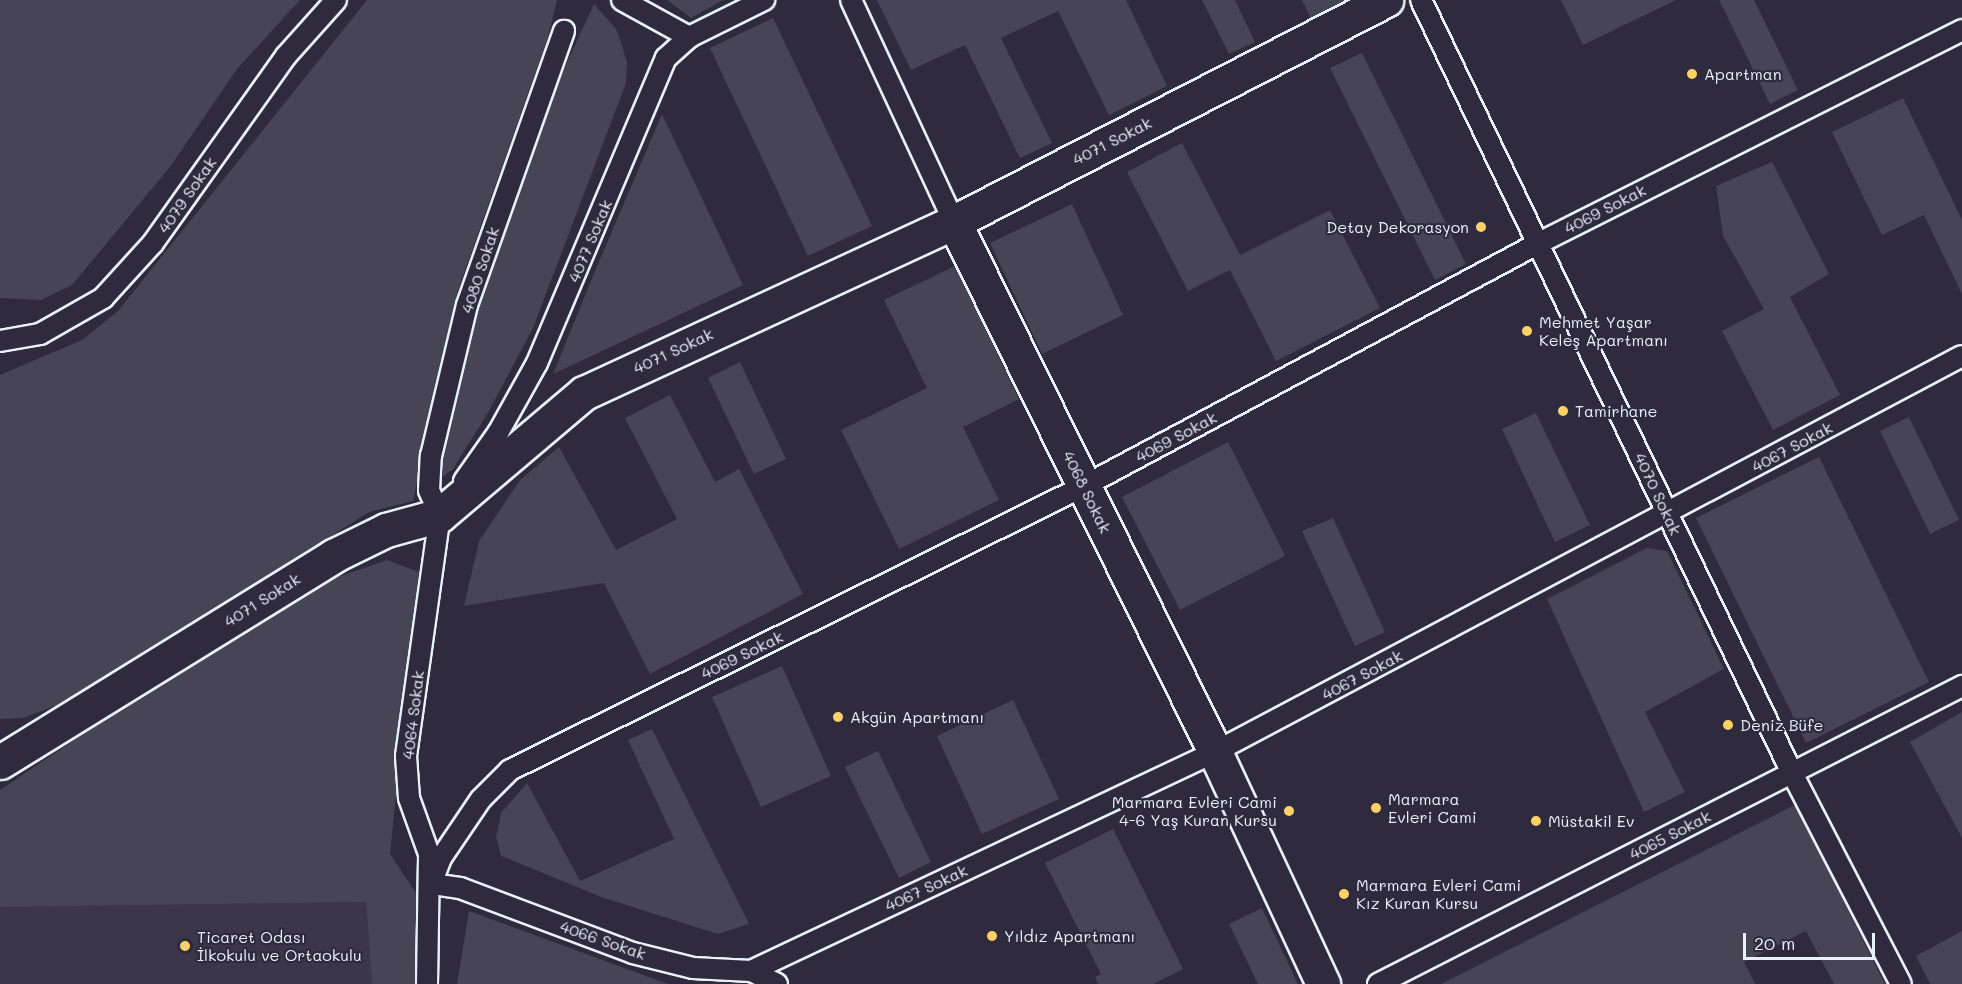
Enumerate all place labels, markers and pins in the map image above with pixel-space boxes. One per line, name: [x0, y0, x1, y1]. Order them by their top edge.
place label: Apartman: [1704, 64, 1782, 84]
marker: Apartman: [1685, 67, 1699, 81]
place label: Detay Dekorasyon: [1326, 217, 1469, 237]
marker: Detay Dekorasyon: [1474, 220, 1488, 234]
place label: Mehmet Yaşar Keleş Apartmanı: [1539, 312, 1668, 350]
marker: Mehmet Yaşar Keleş Apartmanı: [1520, 324, 1534, 338]
place label: Tamirhane: [1575, 401, 1657, 421]
marker: Tamirhane: [1556, 404, 1570, 418]
place label: Akgün Apartmanı: [850, 707, 984, 727]
marker: Akgün Apartmanı: [831, 710, 845, 724]
place label: Deniz Büfe: [1740, 715, 1823, 735]
marker: Deniz Büfe: [1721, 718, 1735, 732]
place label: Marmara Evleri Cami: [1388, 789, 1477, 827]
place label: Marmara Evleri Cami 4-6 Yaş Kuran Kursu: [1112, 792, 1277, 830]
marker: Marmara Evleri Cami: [1369, 801, 1383, 815]
marker: Marmara Evleri Cami 4-6 Yaş Kuran Kursu: [1282, 804, 1296, 818]
place label: Müstakil Ev: [1548, 811, 1634, 831]
marker: Müstakil Ev: [1529, 814, 1543, 828]
place label: Marmara Evleri Cami Kız Kuran Kursu: [1356, 875, 1521, 913]
marker: Marmara Evleri Cami Kız Kuran Kursu: [1337, 887, 1351, 901]
place label: Yıldız Apartmanı: [1004, 926, 1135, 946]
place label: Ticaret Odası İlkokulu ve Ortaokulu: [197, 927, 362, 965]
marker: Yıldız Apartmanı: [985, 929, 999, 943]
marker: Ticaret Odası İlkokulu ve Ortaokulu: [178, 939, 192, 953]

